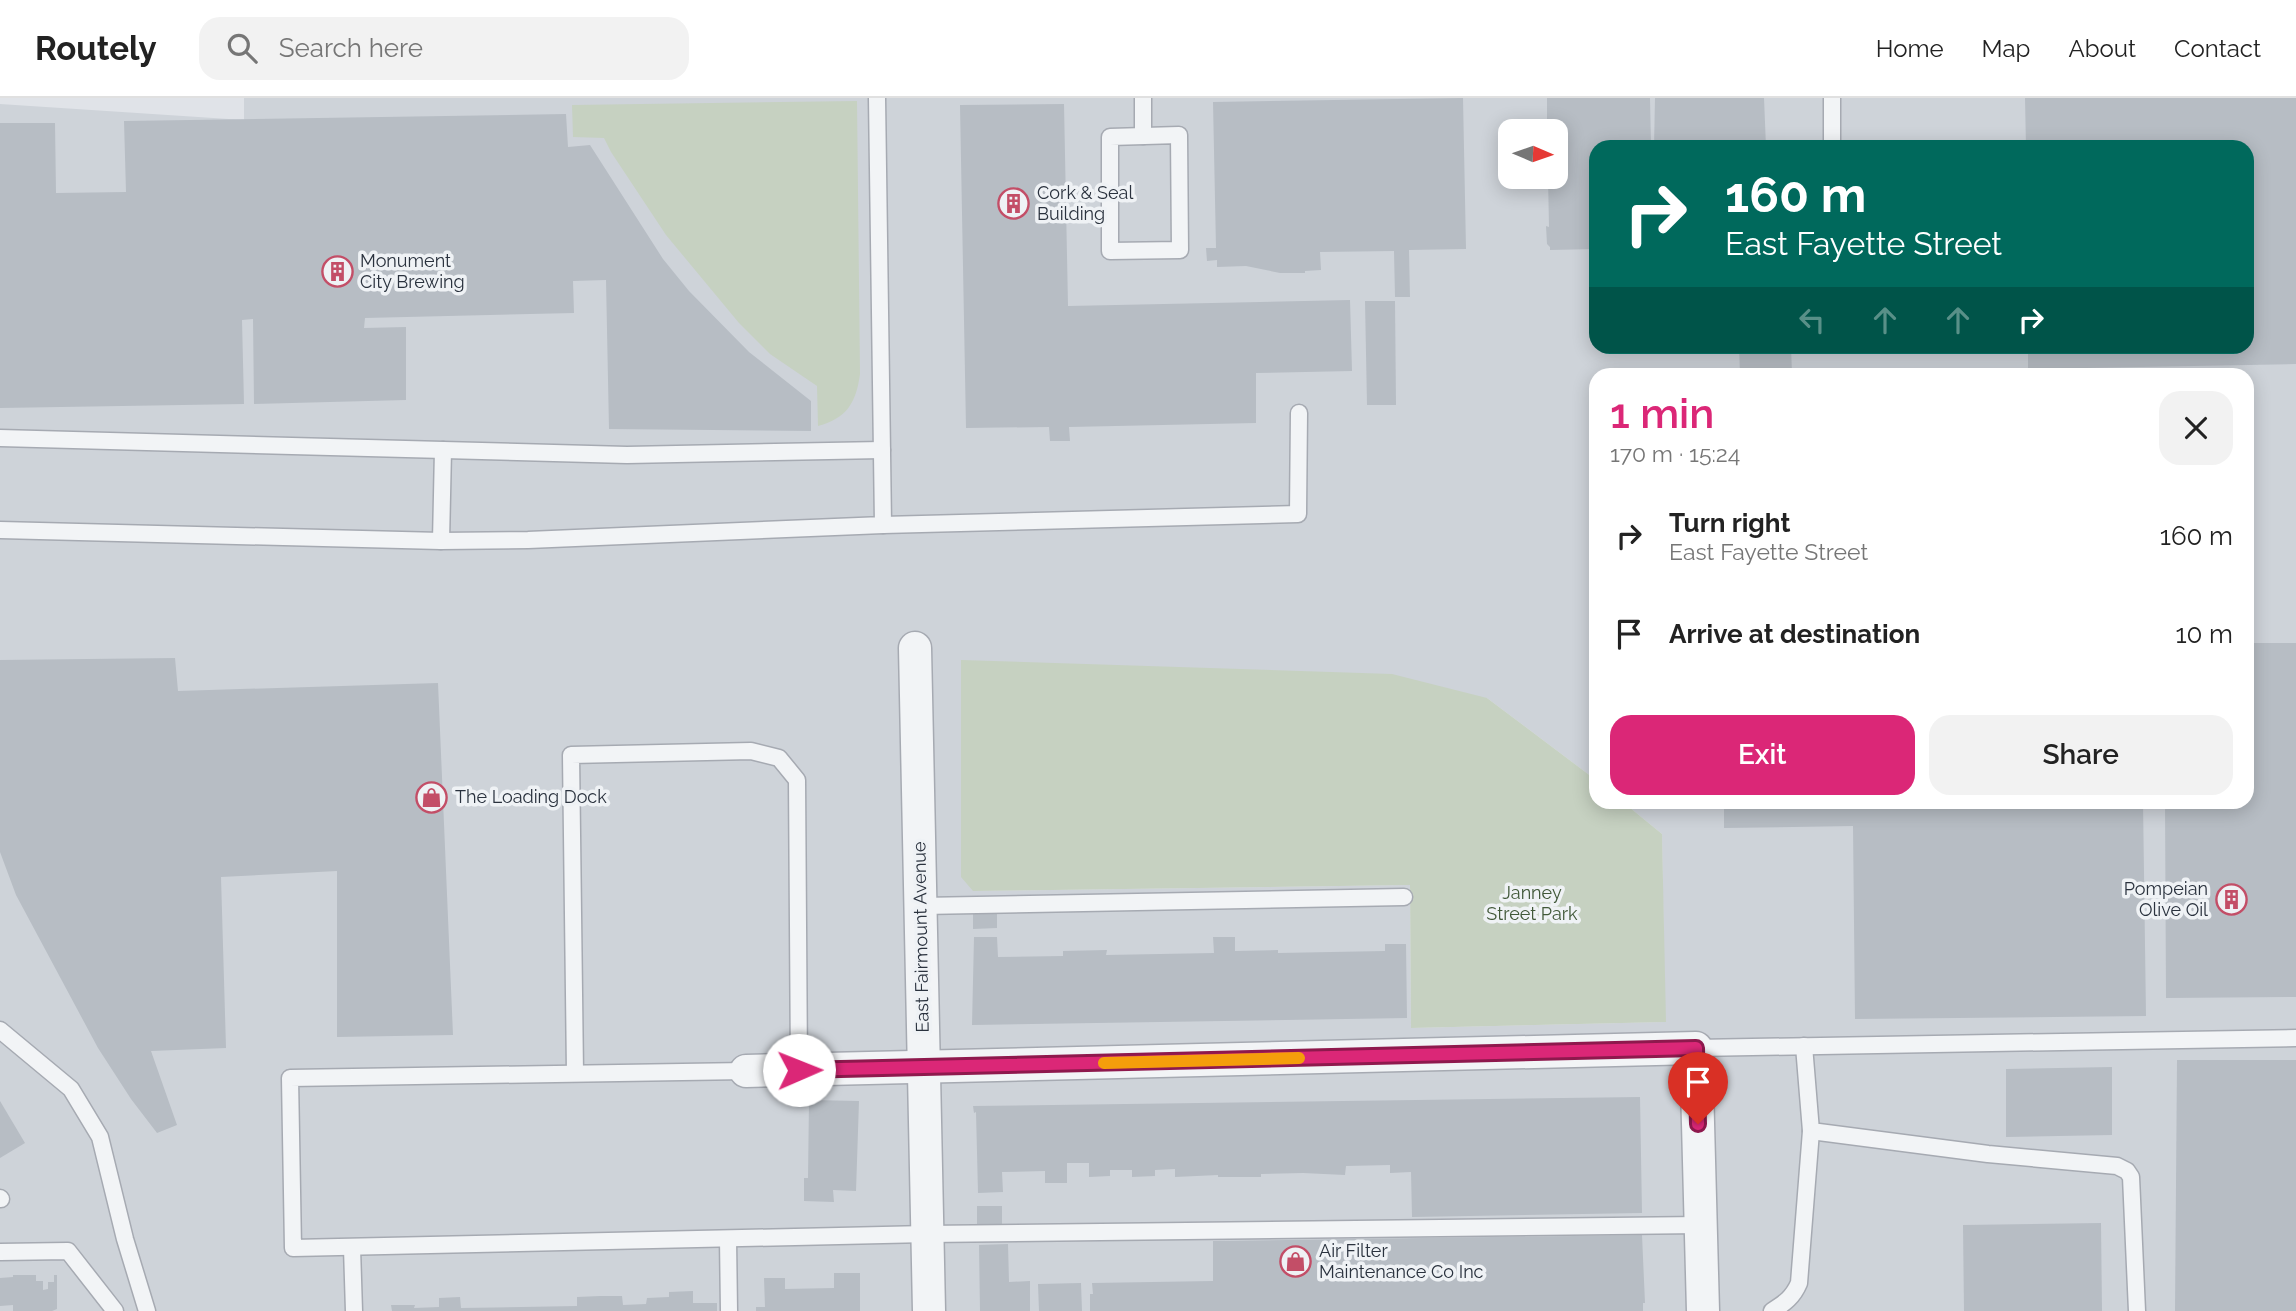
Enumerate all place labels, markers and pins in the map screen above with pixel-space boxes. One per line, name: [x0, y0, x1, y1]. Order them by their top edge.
place label: Cork & Seal Building: [1037, 182, 1133, 224]
building icon: Cork & Seal Building: [997, 186, 1031, 220]
place label: Monument City Brewing: [360, 250, 465, 292]
building icon: Monument City Brewing: [320, 254, 354, 288]
shop icon: The Loading Dock: [415, 780, 449, 814]
place label: The Loading Dock: [455, 786, 607, 807]
place label: Pompeian Olive Oil: [2124, 878, 2208, 920]
building icon: Pompeian Olive Oil: [2214, 882, 2248, 916]
pin: [1668, 1052, 1728, 1124]
place label: Air Filter Maintenance Co Inc: [1319, 1240, 1484, 1282]
shop icon: Air Filter Maintenance Co Inc: [1279, 1244, 1313, 1278]

